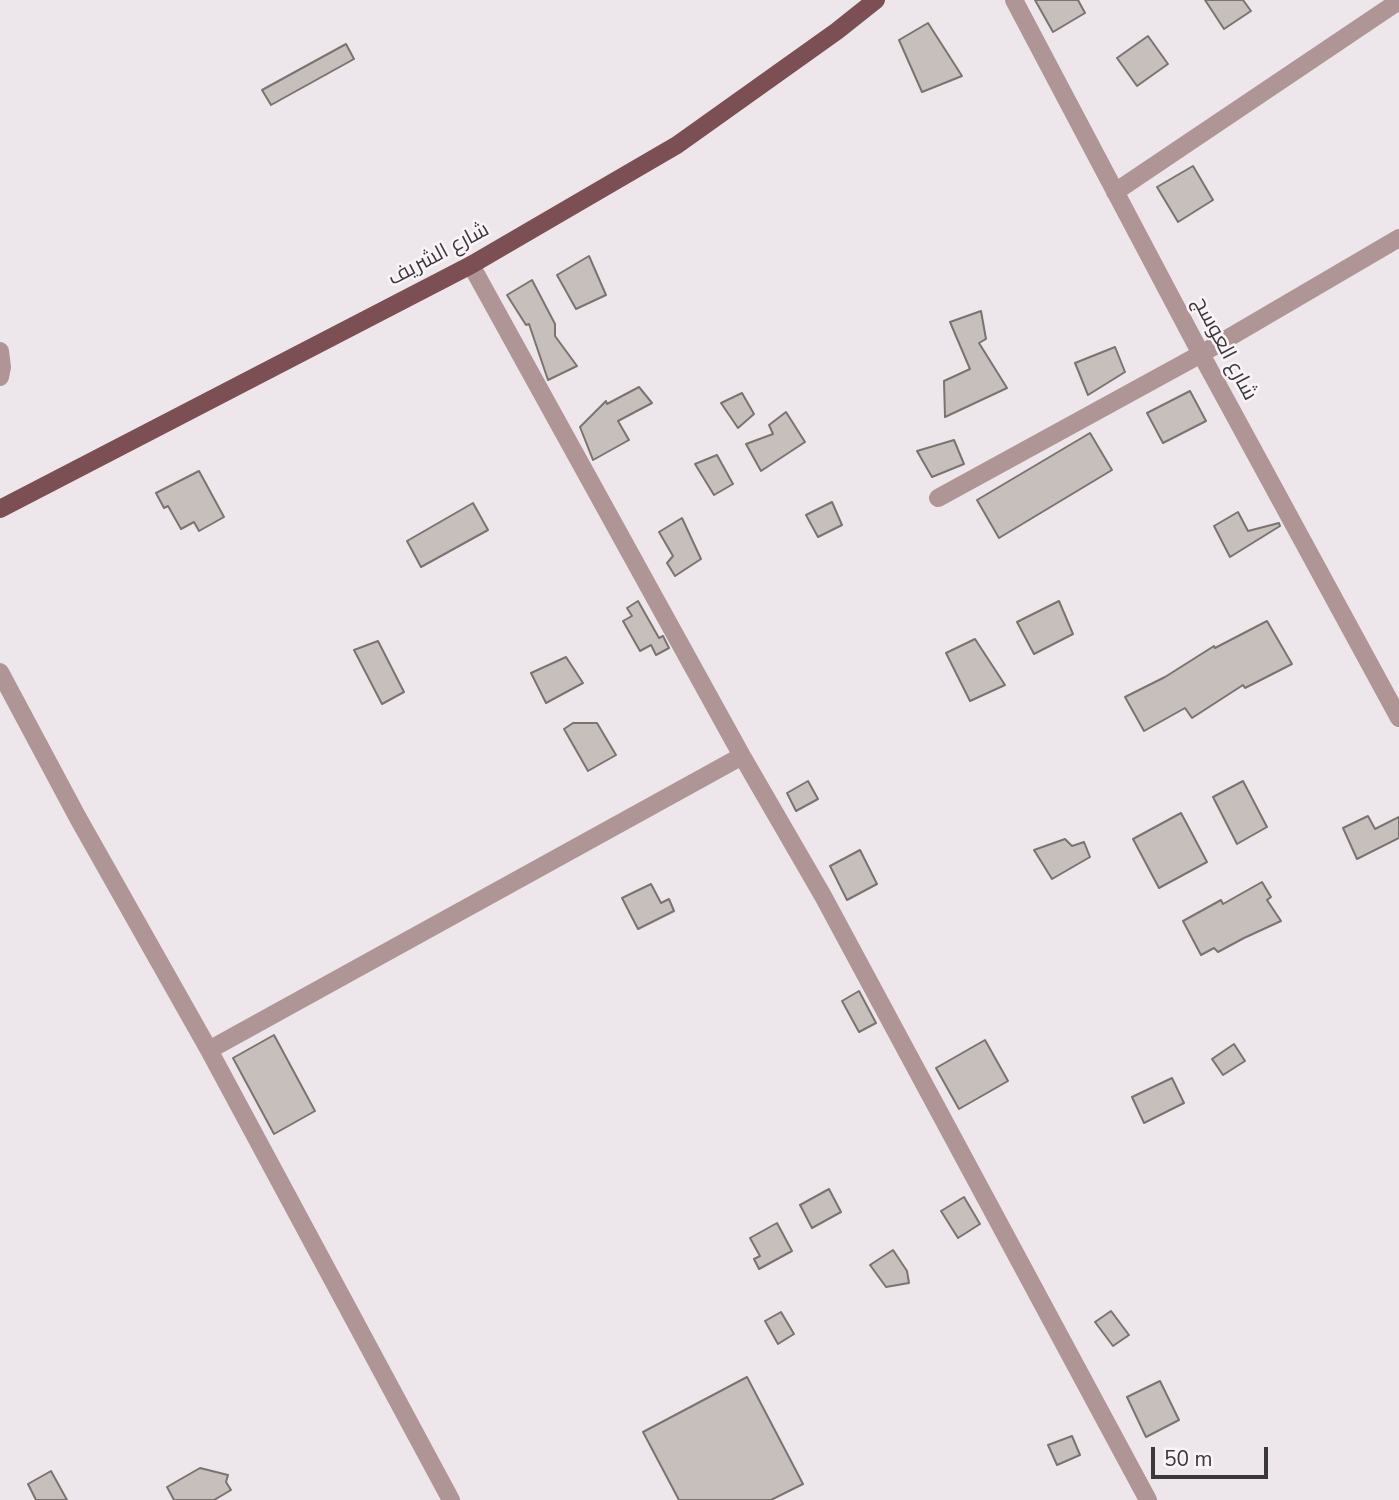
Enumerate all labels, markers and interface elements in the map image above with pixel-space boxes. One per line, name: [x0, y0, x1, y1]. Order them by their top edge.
street label: شارع الشريف: [384, 218, 494, 292]
street label: شارع العوسج: [1186, 293, 1262, 405]
scale bar: [1154, 1434, 1271, 1478]
text: 50 m: [1164, 1445, 1213, 1473]

